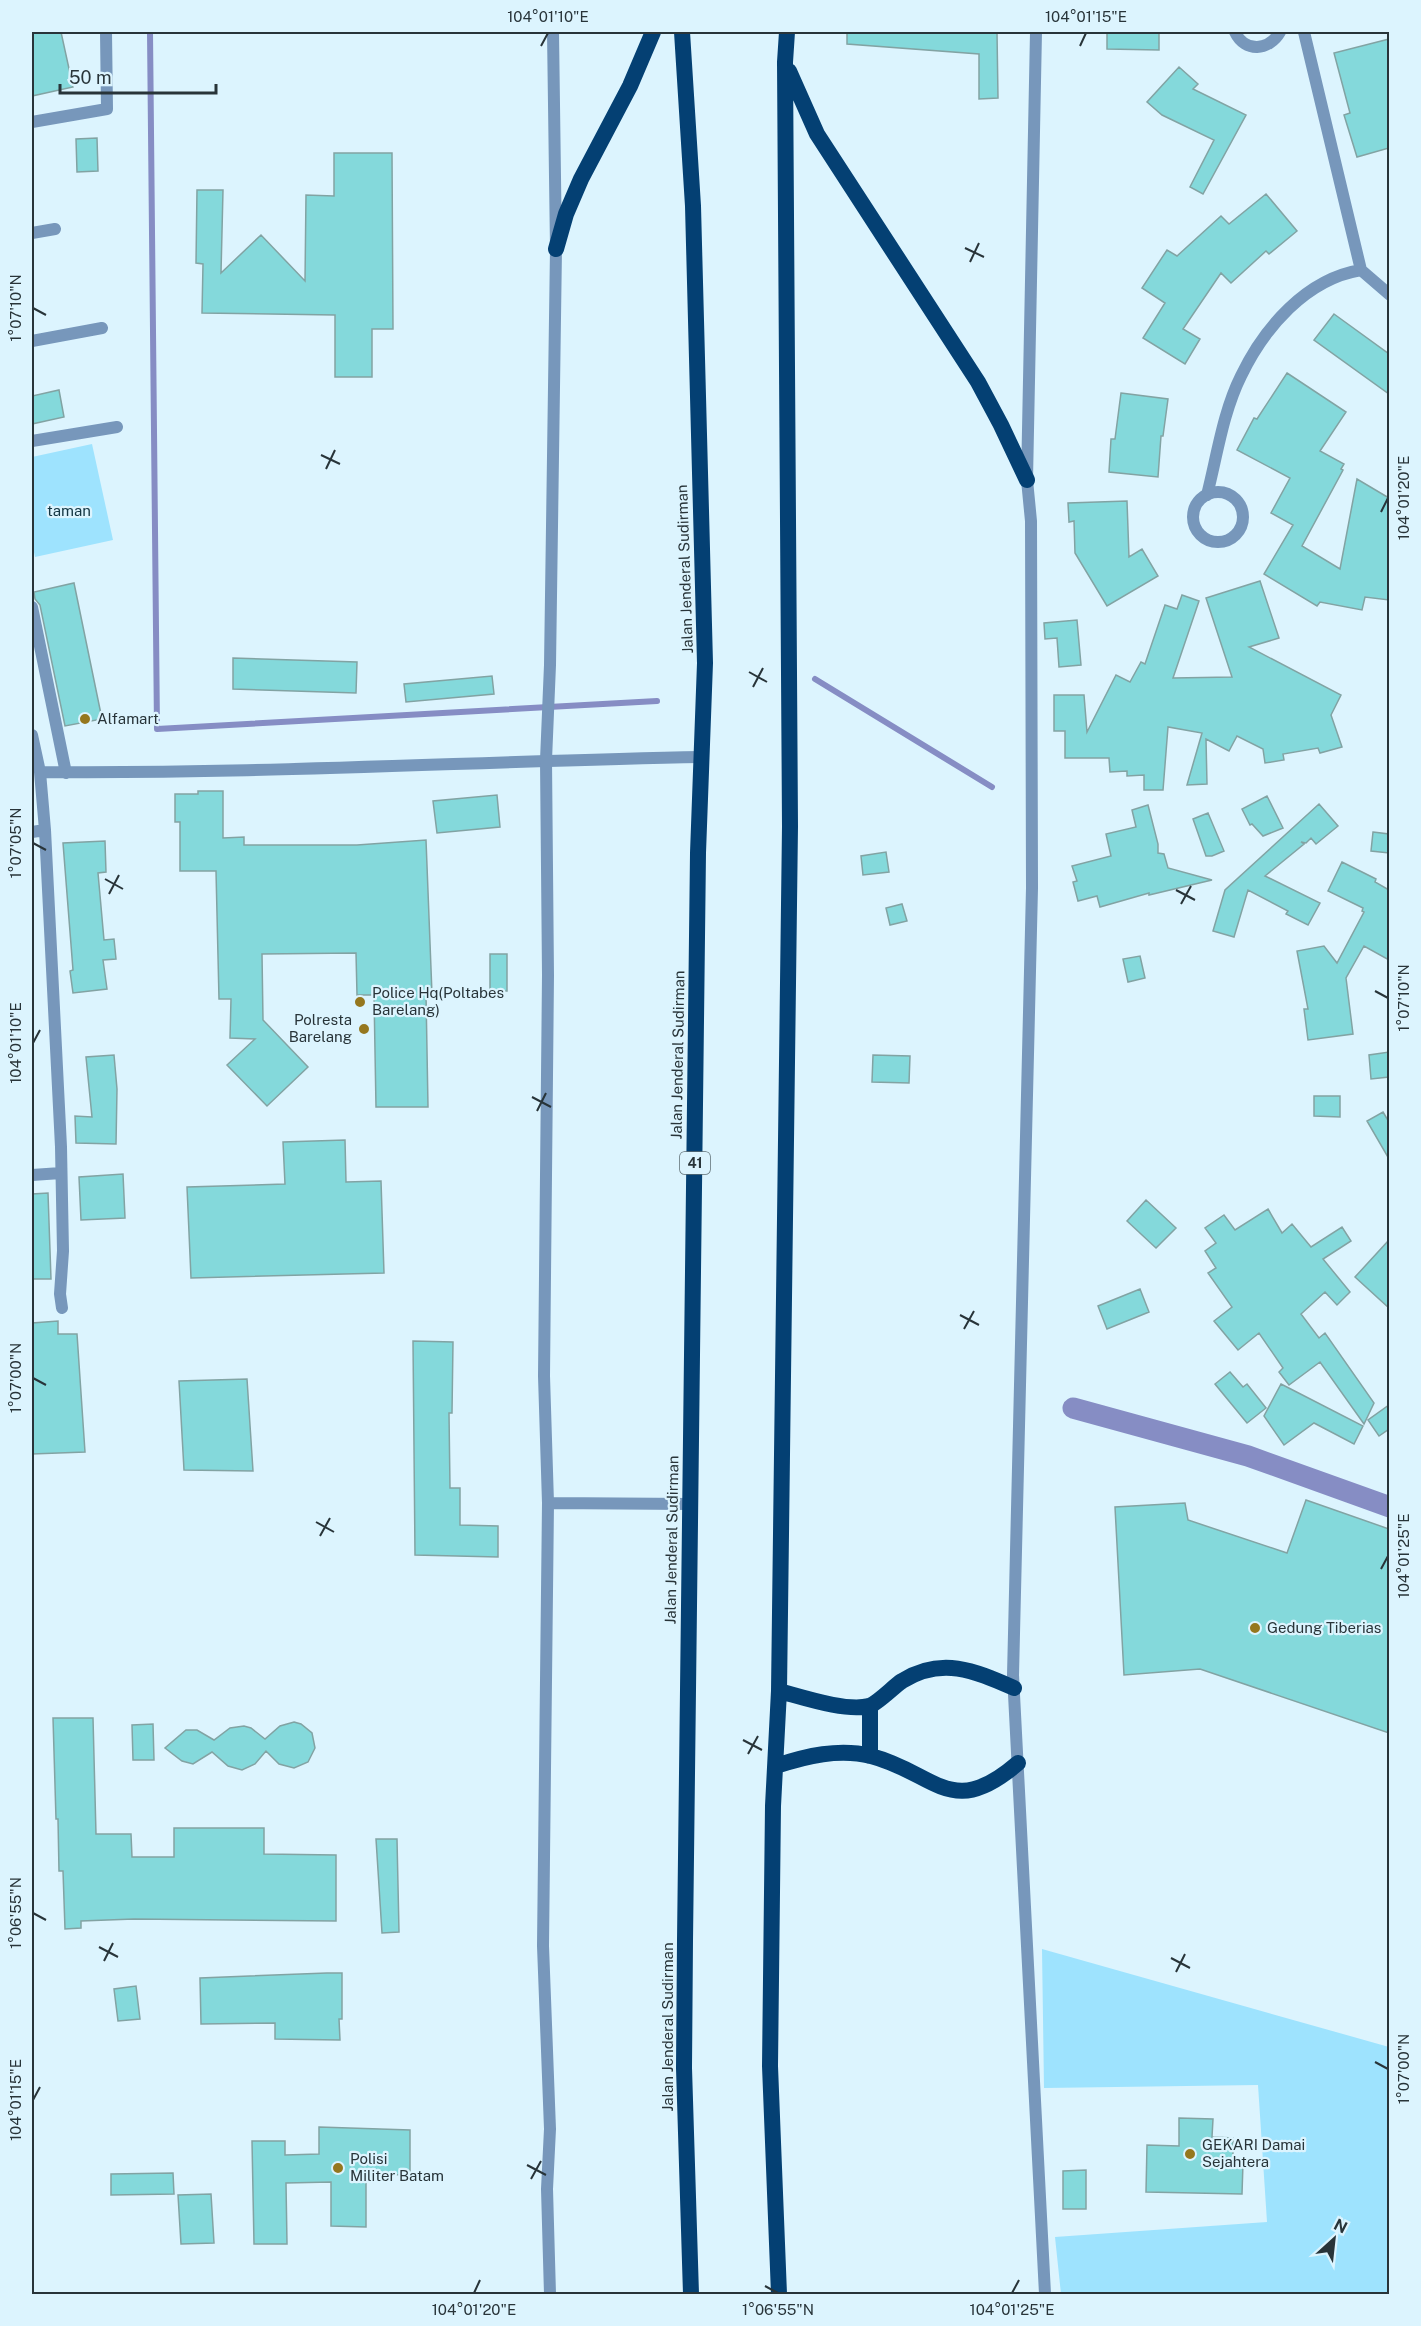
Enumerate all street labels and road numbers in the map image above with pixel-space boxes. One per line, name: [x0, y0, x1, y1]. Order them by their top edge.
street label: Jalan Jenderal Sudirman: [673, 484, 696, 654]
street label: Jalan Jenderal Sudirman: [668, 970, 687, 1140]
road number: 41: [680, 1152, 710, 1174]
street label: Jalan Jenderal Sudirman: [662, 1455, 681, 1625]
street label: Jalan Jenderal Sudirman: [659, 1942, 676, 2112]

